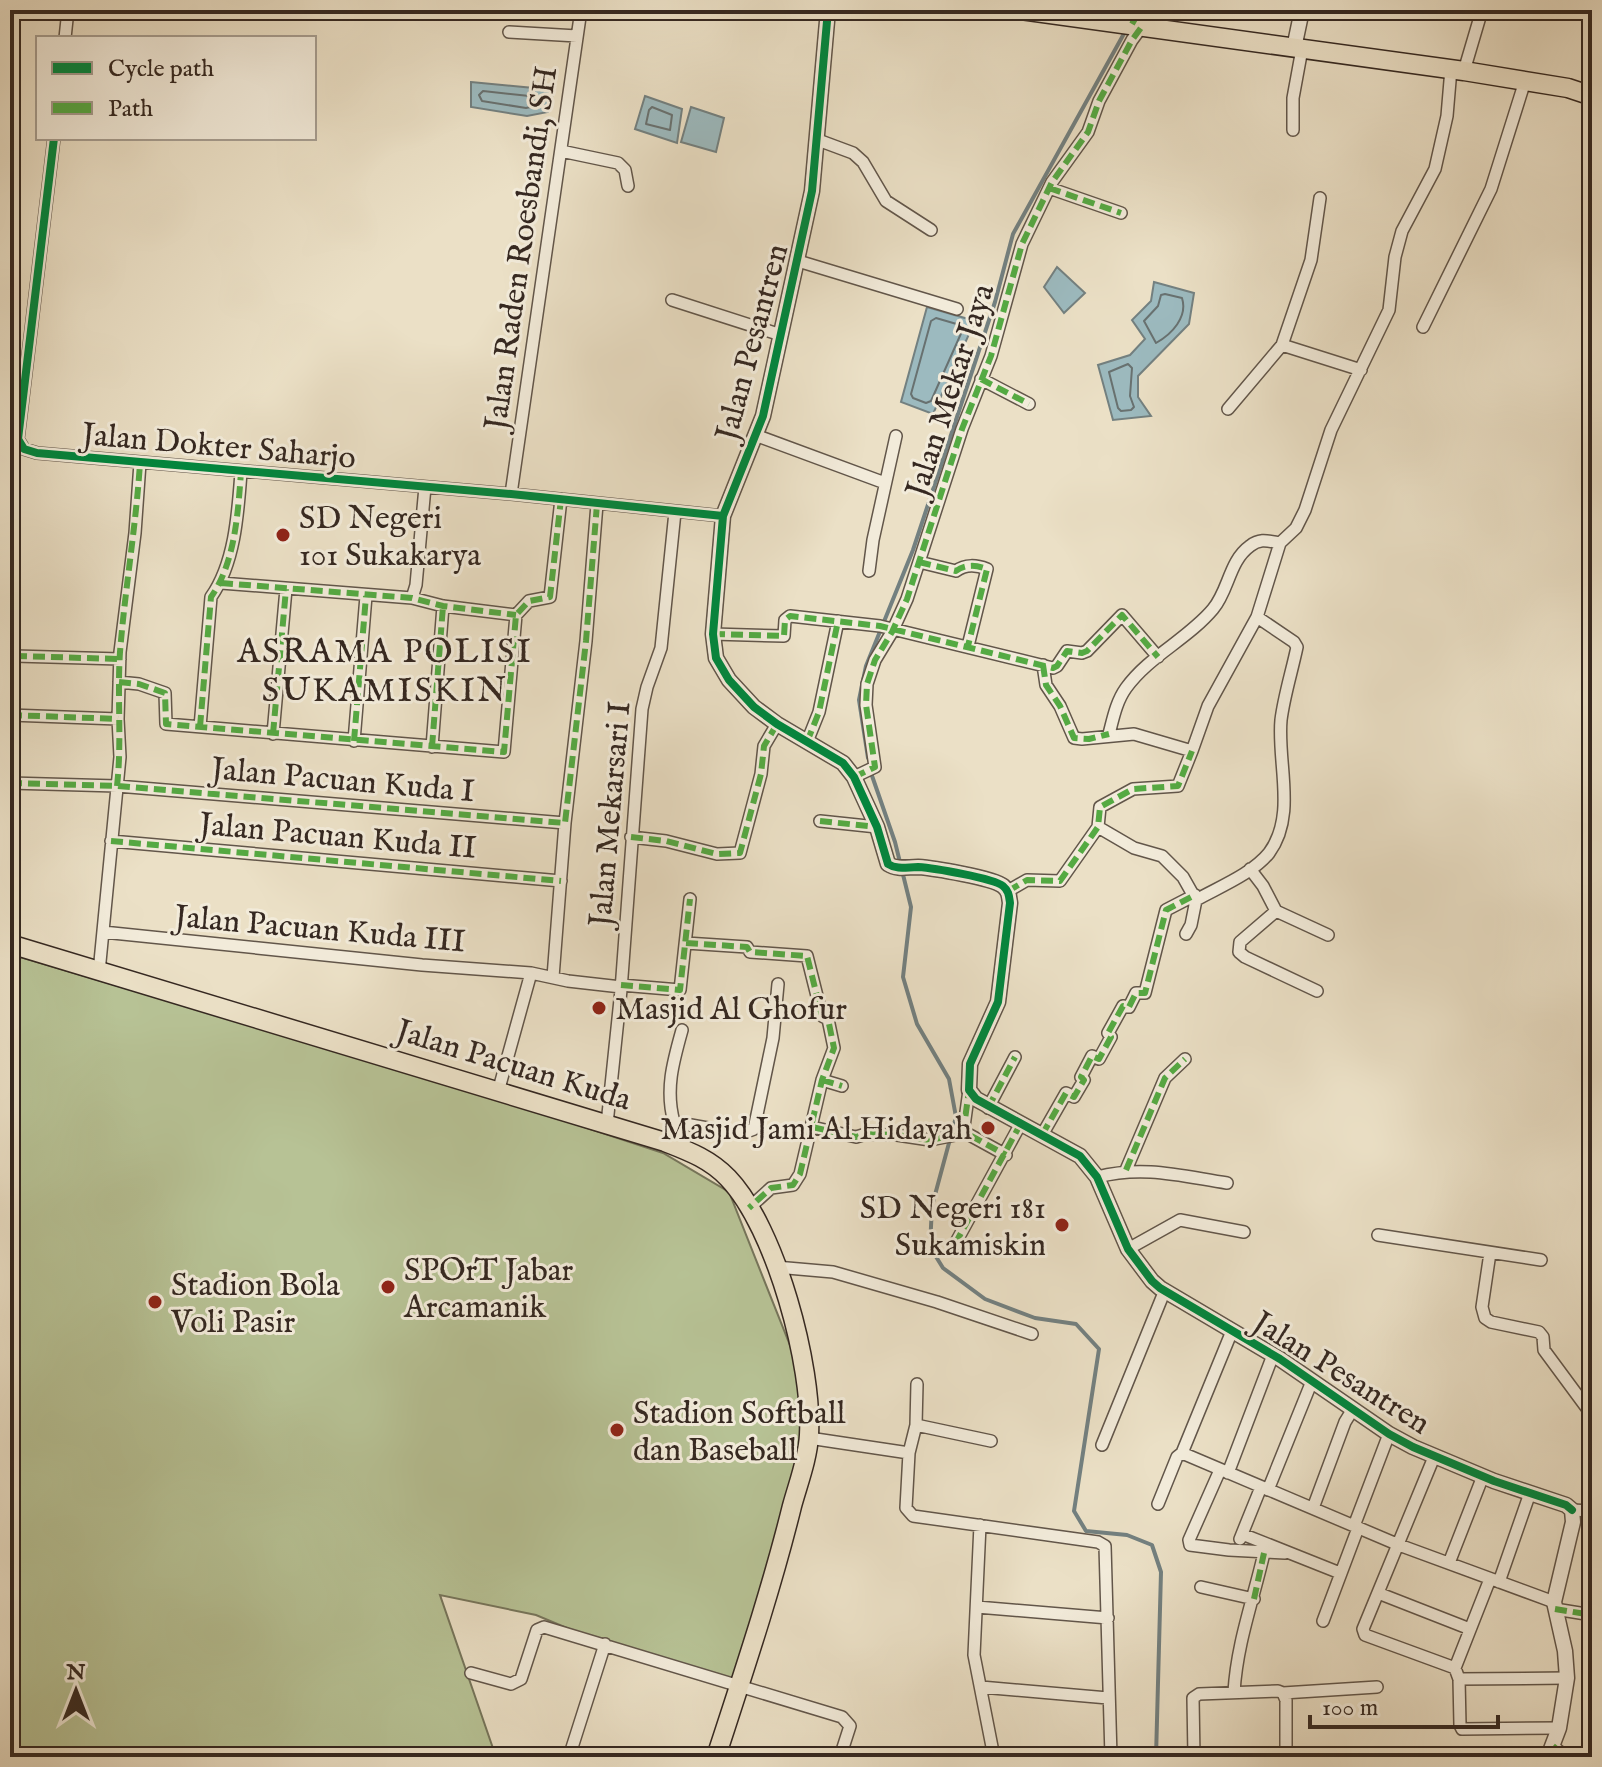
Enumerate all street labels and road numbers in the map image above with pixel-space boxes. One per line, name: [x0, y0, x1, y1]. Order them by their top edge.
street label: Jalan Raden Roesbandi, SH: [476, 64, 568, 436]
street label: Jalan Pesantren: [707, 240, 799, 448]
street label: Jalan Mekar Jaya: [897, 279, 1005, 505]
street label: Jalan Dokter Saharjo: [77, 415, 357, 480]
street label: Jalan Mekarsari I: [581, 700, 642, 932]
street label: Jalan Pacuan Kuda I: [206, 749, 476, 813]
street label: Jalan Pacuan Kuda II: [195, 805, 478, 870]
street label: Jalan Pacuan Kuda III: [170, 897, 467, 964]
street label: Jalan Pacuan Kuda: [388, 1010, 636, 1122]
street label: Jalan Pesantren: [1242, 1302, 1437, 1445]

